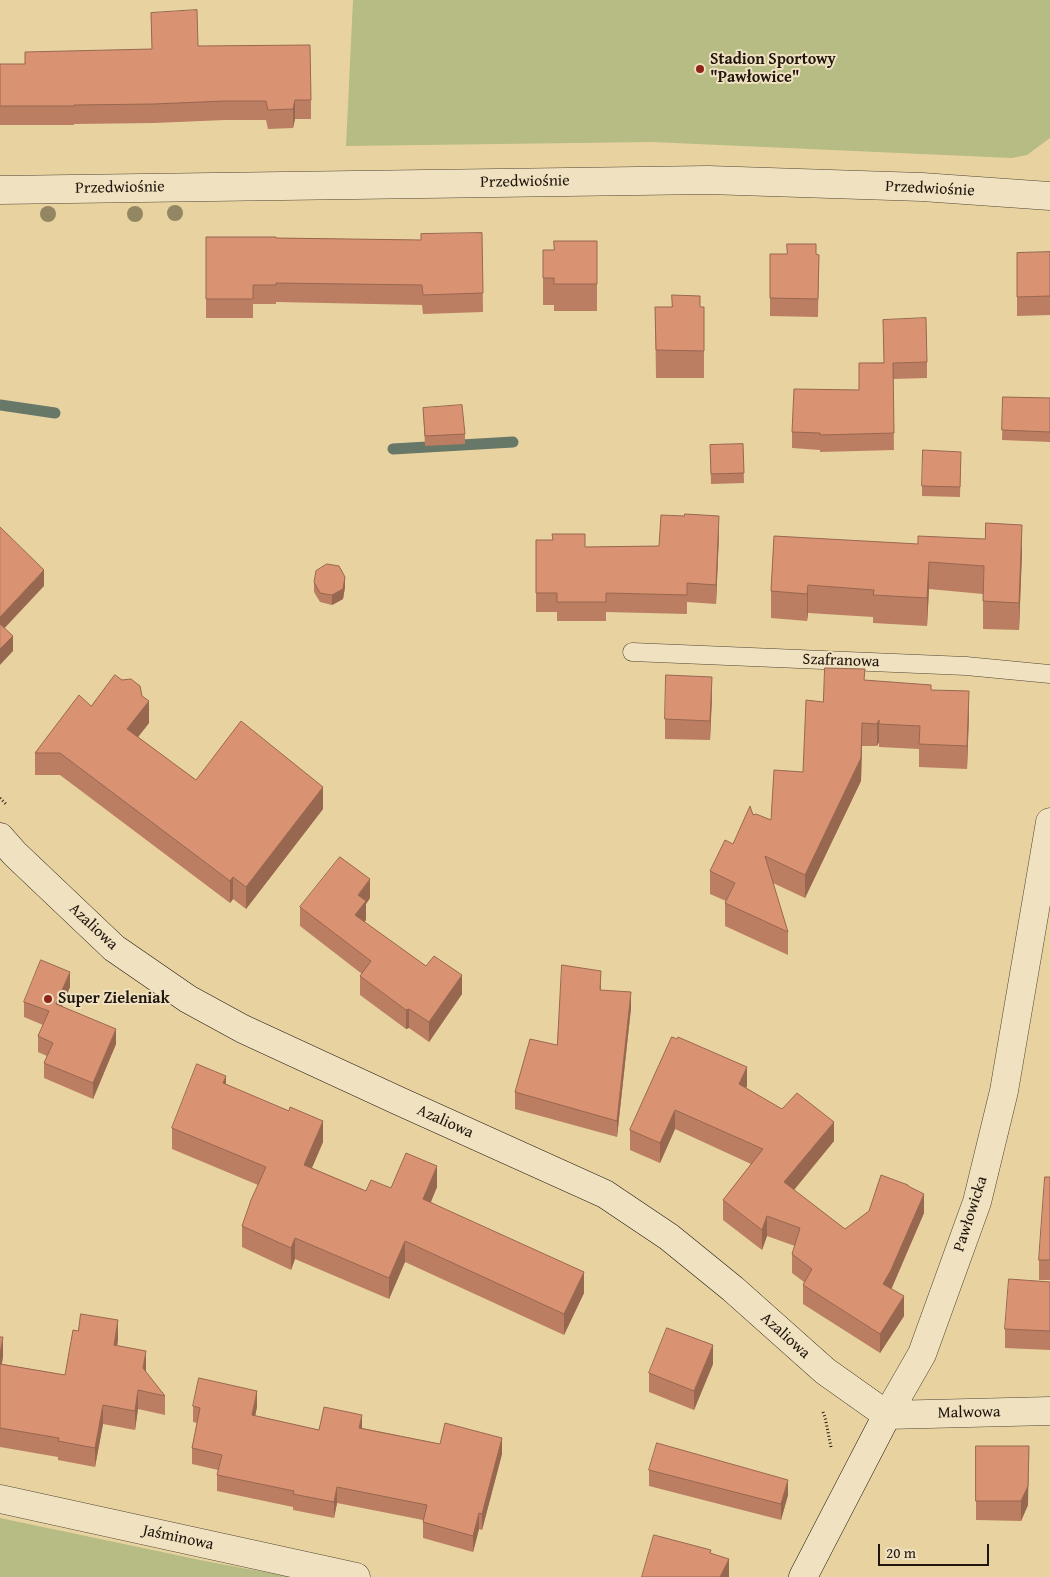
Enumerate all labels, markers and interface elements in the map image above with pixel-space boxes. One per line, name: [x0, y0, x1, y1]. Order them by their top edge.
place label: Stadion Sportowy "Pawłowice": [710, 50, 836, 88]
marker: Stadion Sportowy "Pawłowice": [694, 63, 706, 75]
street label: Przedwiośnie: [480, 172, 570, 192]
street label: Przedwiośnie: [885, 177, 975, 201]
street label: Przedwiośnie: [75, 178, 165, 198]
street label: Szafranowa: [802, 650, 880, 672]
street label: Azaliowa: [65, 900, 121, 954]
place label: Super Zieleniak: [58, 989, 170, 1009]
marker: Super Zieleniak: [42, 993, 54, 1005]
street label: Azaliowa: [414, 1101, 476, 1143]
street label: Pawłowicka: [950, 1174, 992, 1254]
street label: Azaliowa: [756, 1309, 814, 1363]
street label: Malwowa: [937, 1403, 1001, 1423]
street label: Jaśminowa: [141, 1521, 215, 1555]
scale bar: [880, 1534, 991, 1566]
text: 20 m: [886, 1542, 916, 1563]

